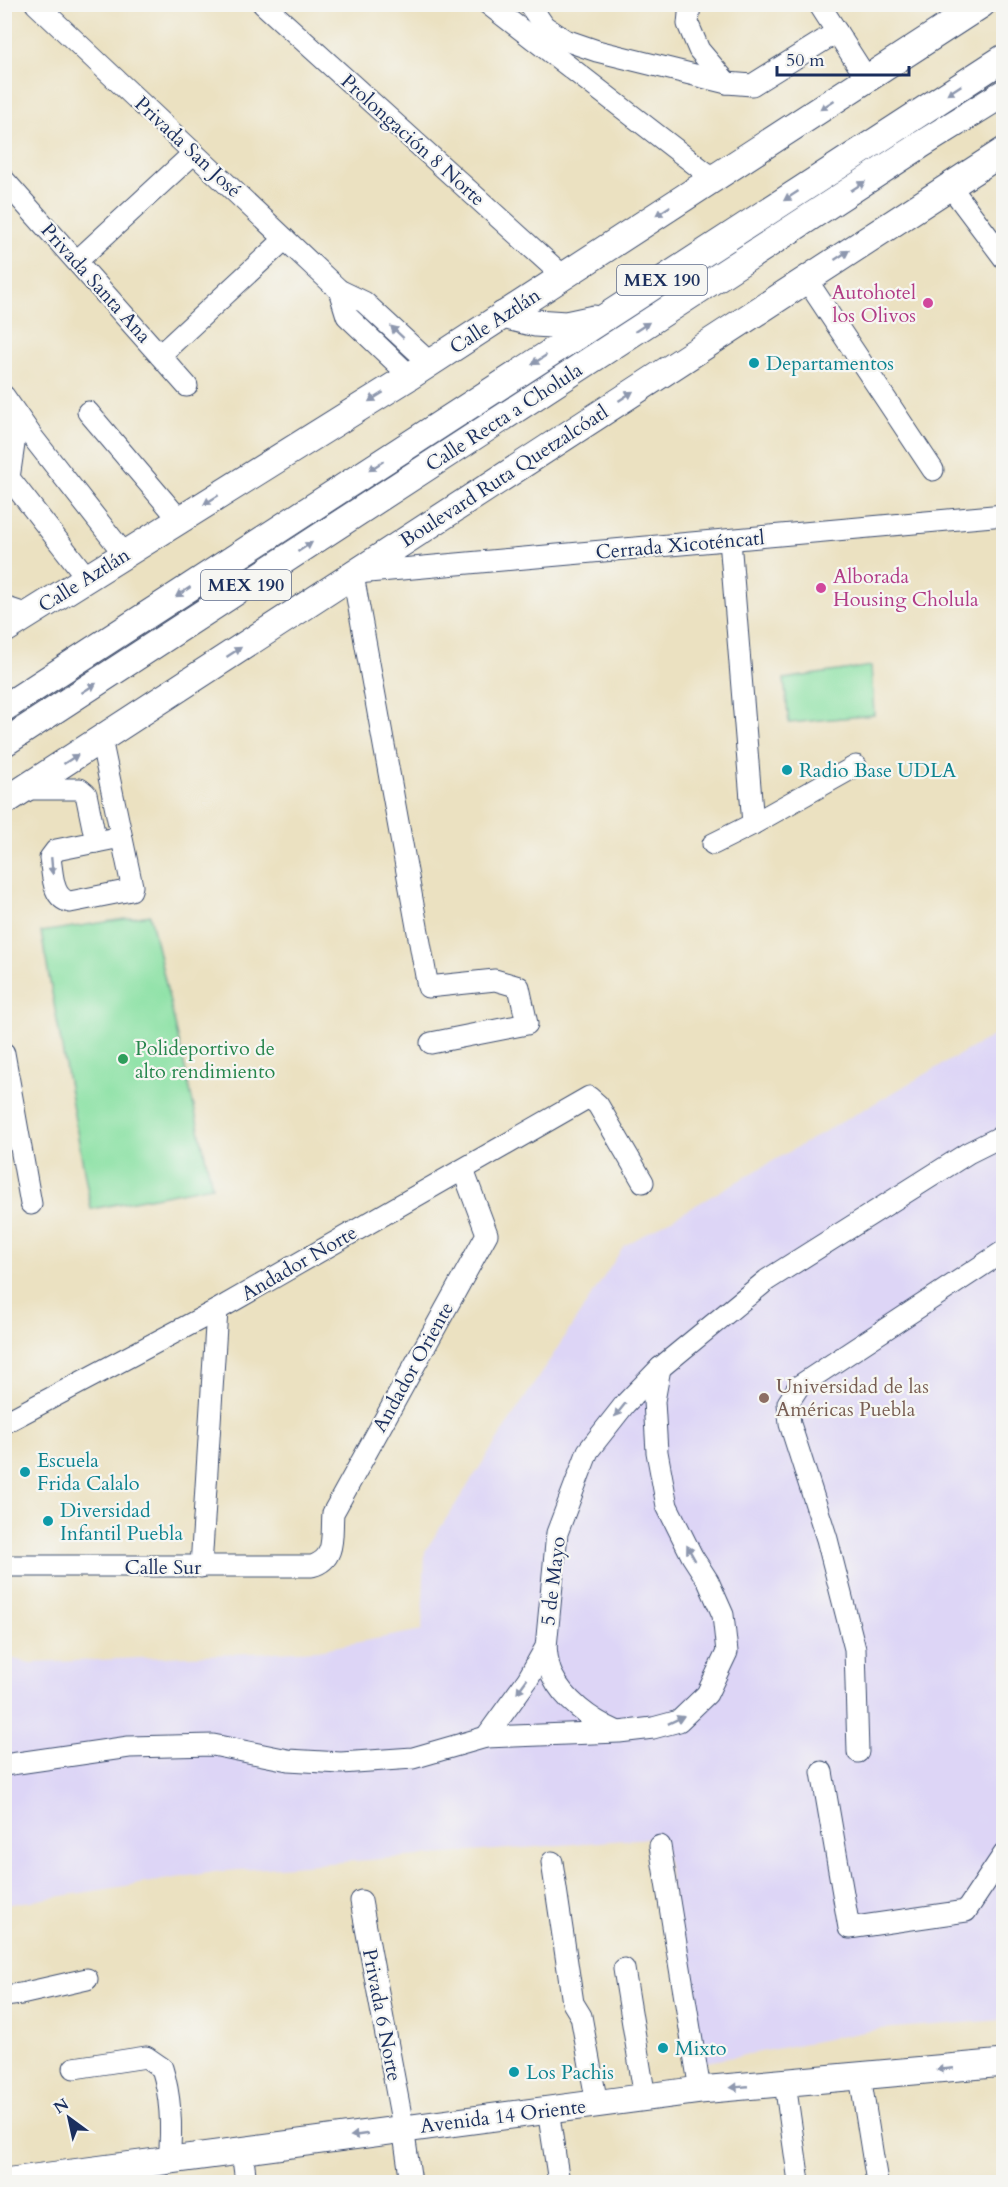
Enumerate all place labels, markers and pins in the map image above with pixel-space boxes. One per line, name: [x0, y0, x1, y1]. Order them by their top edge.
place label: Autohotel los Olivos: [831, 279, 916, 329]
marker: Autohotel los Olivos: [921, 296, 935, 310]
place label: Departamentos: [766, 350, 894, 377]
marker: Departamentos: [747, 356, 761, 370]
place label: Alborada Housing Cholula: [833, 563, 979, 613]
marker: Alborada Housing Cholula: [814, 581, 828, 595]
place label: Radio Base UDLA: [799, 757, 957, 784]
marker: Radio Base UDLA: [780, 763, 794, 777]
place label: Polideportivo de alto rendimiento: [135, 1035, 276, 1085]
marker: Polideportivo de alto rendimiento: [116, 1052, 130, 1066]
place label: Universidad de las Américas Puebla: [776, 1373, 929, 1423]
marker: Universidad de las Américas Puebla: [757, 1391, 771, 1405]
place label: Escuela Frida Calalo: [37, 1447, 140, 1497]
marker: Escuela Frida Calalo: [18, 1465, 32, 1479]
place label: Diversidad Infantil Puebla: [60, 1497, 183, 1547]
marker: Diversidad Infantil Puebla: [41, 1514, 55, 1528]
place label: Mixto: [675, 2035, 727, 2062]
marker: Mixto: [656, 2041, 670, 2055]
place label: Los Pachis: [526, 2059, 614, 2086]
marker: Los Pachis: [507, 2065, 521, 2079]

